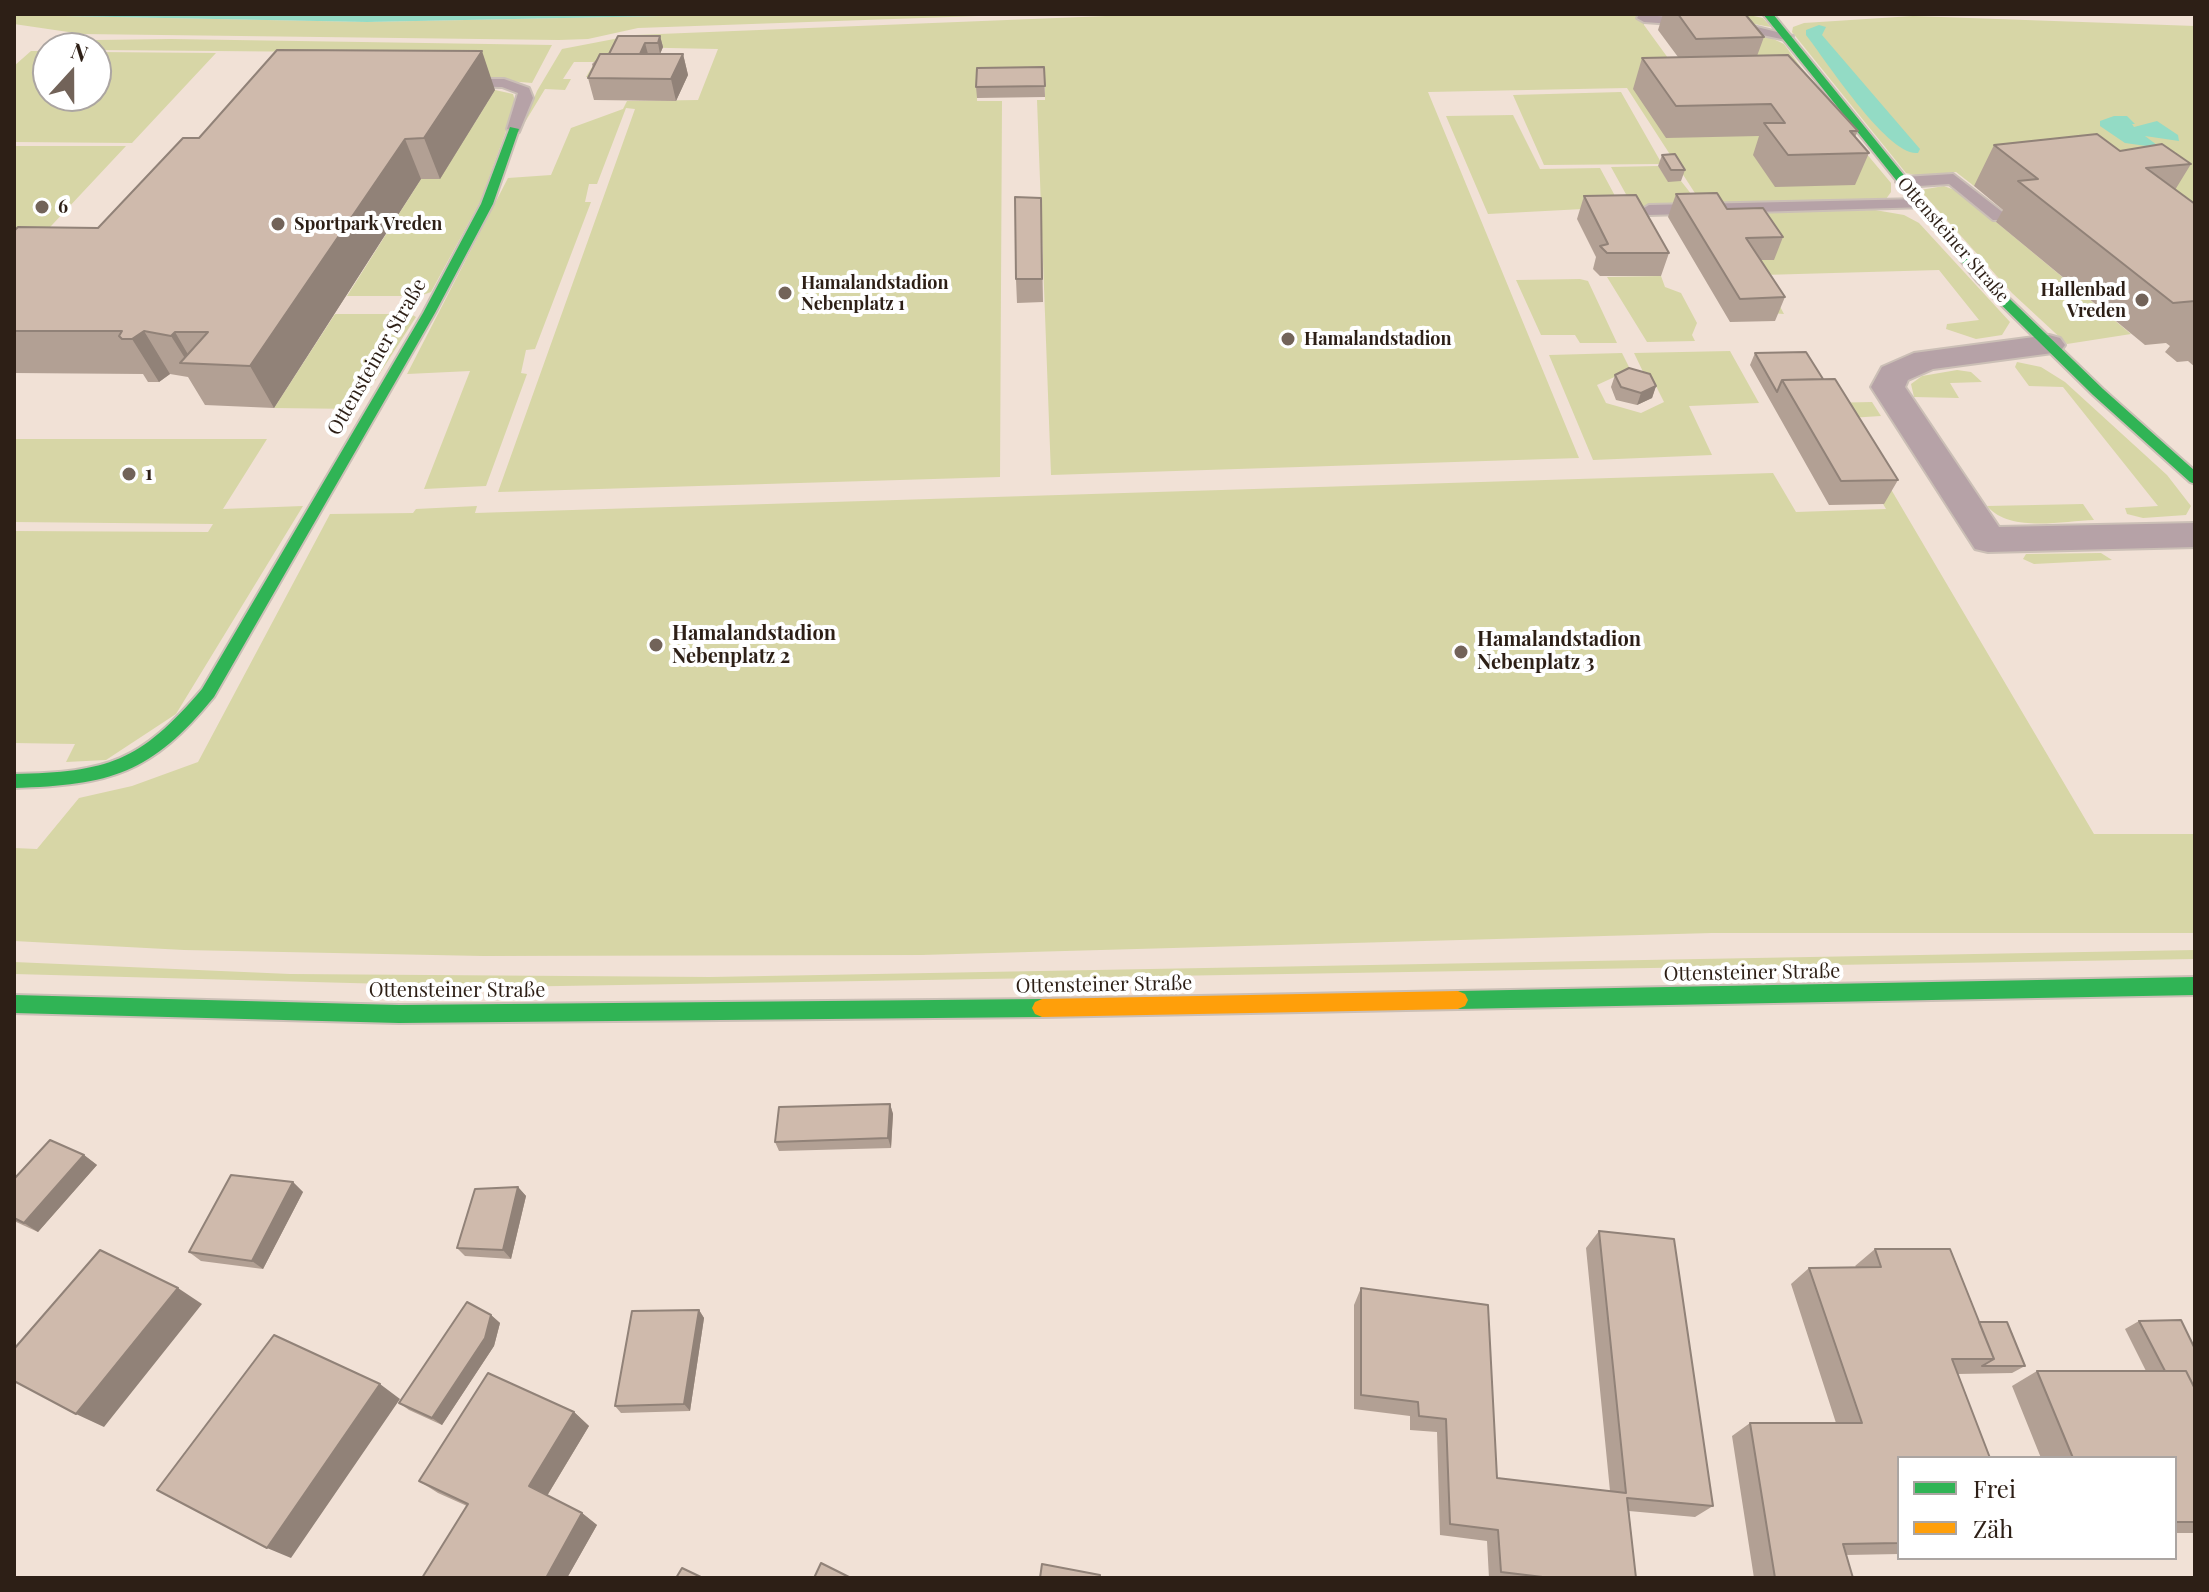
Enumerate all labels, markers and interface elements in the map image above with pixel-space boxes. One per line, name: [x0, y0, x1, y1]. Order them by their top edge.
north arrow: [32, 32, 112, 112]
text: N: [67, 35, 93, 68]
street label: Ottensteiner Straße: [1893, 173, 2013, 307]
place label: 6: [58, 196, 68, 218]
marker: 6: [33, 198, 51, 216]
place label: Sportpark Vreden: [294, 213, 442, 235]
marker: Sportpark Vreden: [269, 215, 287, 233]
place label: Hamalandstadion Nebenplatz 1: [801, 272, 949, 314]
street label: Ottensteiner Straße: [322, 274, 432, 440]
place label: Hallenbad Vreden: [2041, 279, 2126, 322]
marker: Hamalandstadion Nebenplatz 1: [776, 284, 794, 302]
marker: Hallenbad Vreden: [2133, 291, 2151, 309]
place label: Hamalandstadion: [1304, 328, 1452, 350]
marker: Hamalandstadion: [1279, 330, 1297, 348]
place label: 1: [145, 462, 153, 486]
marker: 1: [120, 465, 138, 483]
place label: Hamalandstadion Nebenplatz 2: [672, 622, 836, 669]
place label: Hamalandstadion Nebenplatz 3: [1477, 628, 1641, 675]
marker: Hamalandstadion Nebenplatz 2: [647, 636, 665, 654]
marker: Hamalandstadion Nebenplatz 3: [1452, 643, 1470, 661]
street label: Ottensteiner Straße: [1663, 959, 1841, 987]
street label: Ottensteiner Straße: [1015, 971, 1193, 999]
street label: Ottensteiner Straße: [369, 979, 545, 1003]
legend: [1897, 1456, 2177, 1560]
text: Frei: [1973, 1472, 2016, 1504]
text: Zäh: [1973, 1512, 2013, 1544]

